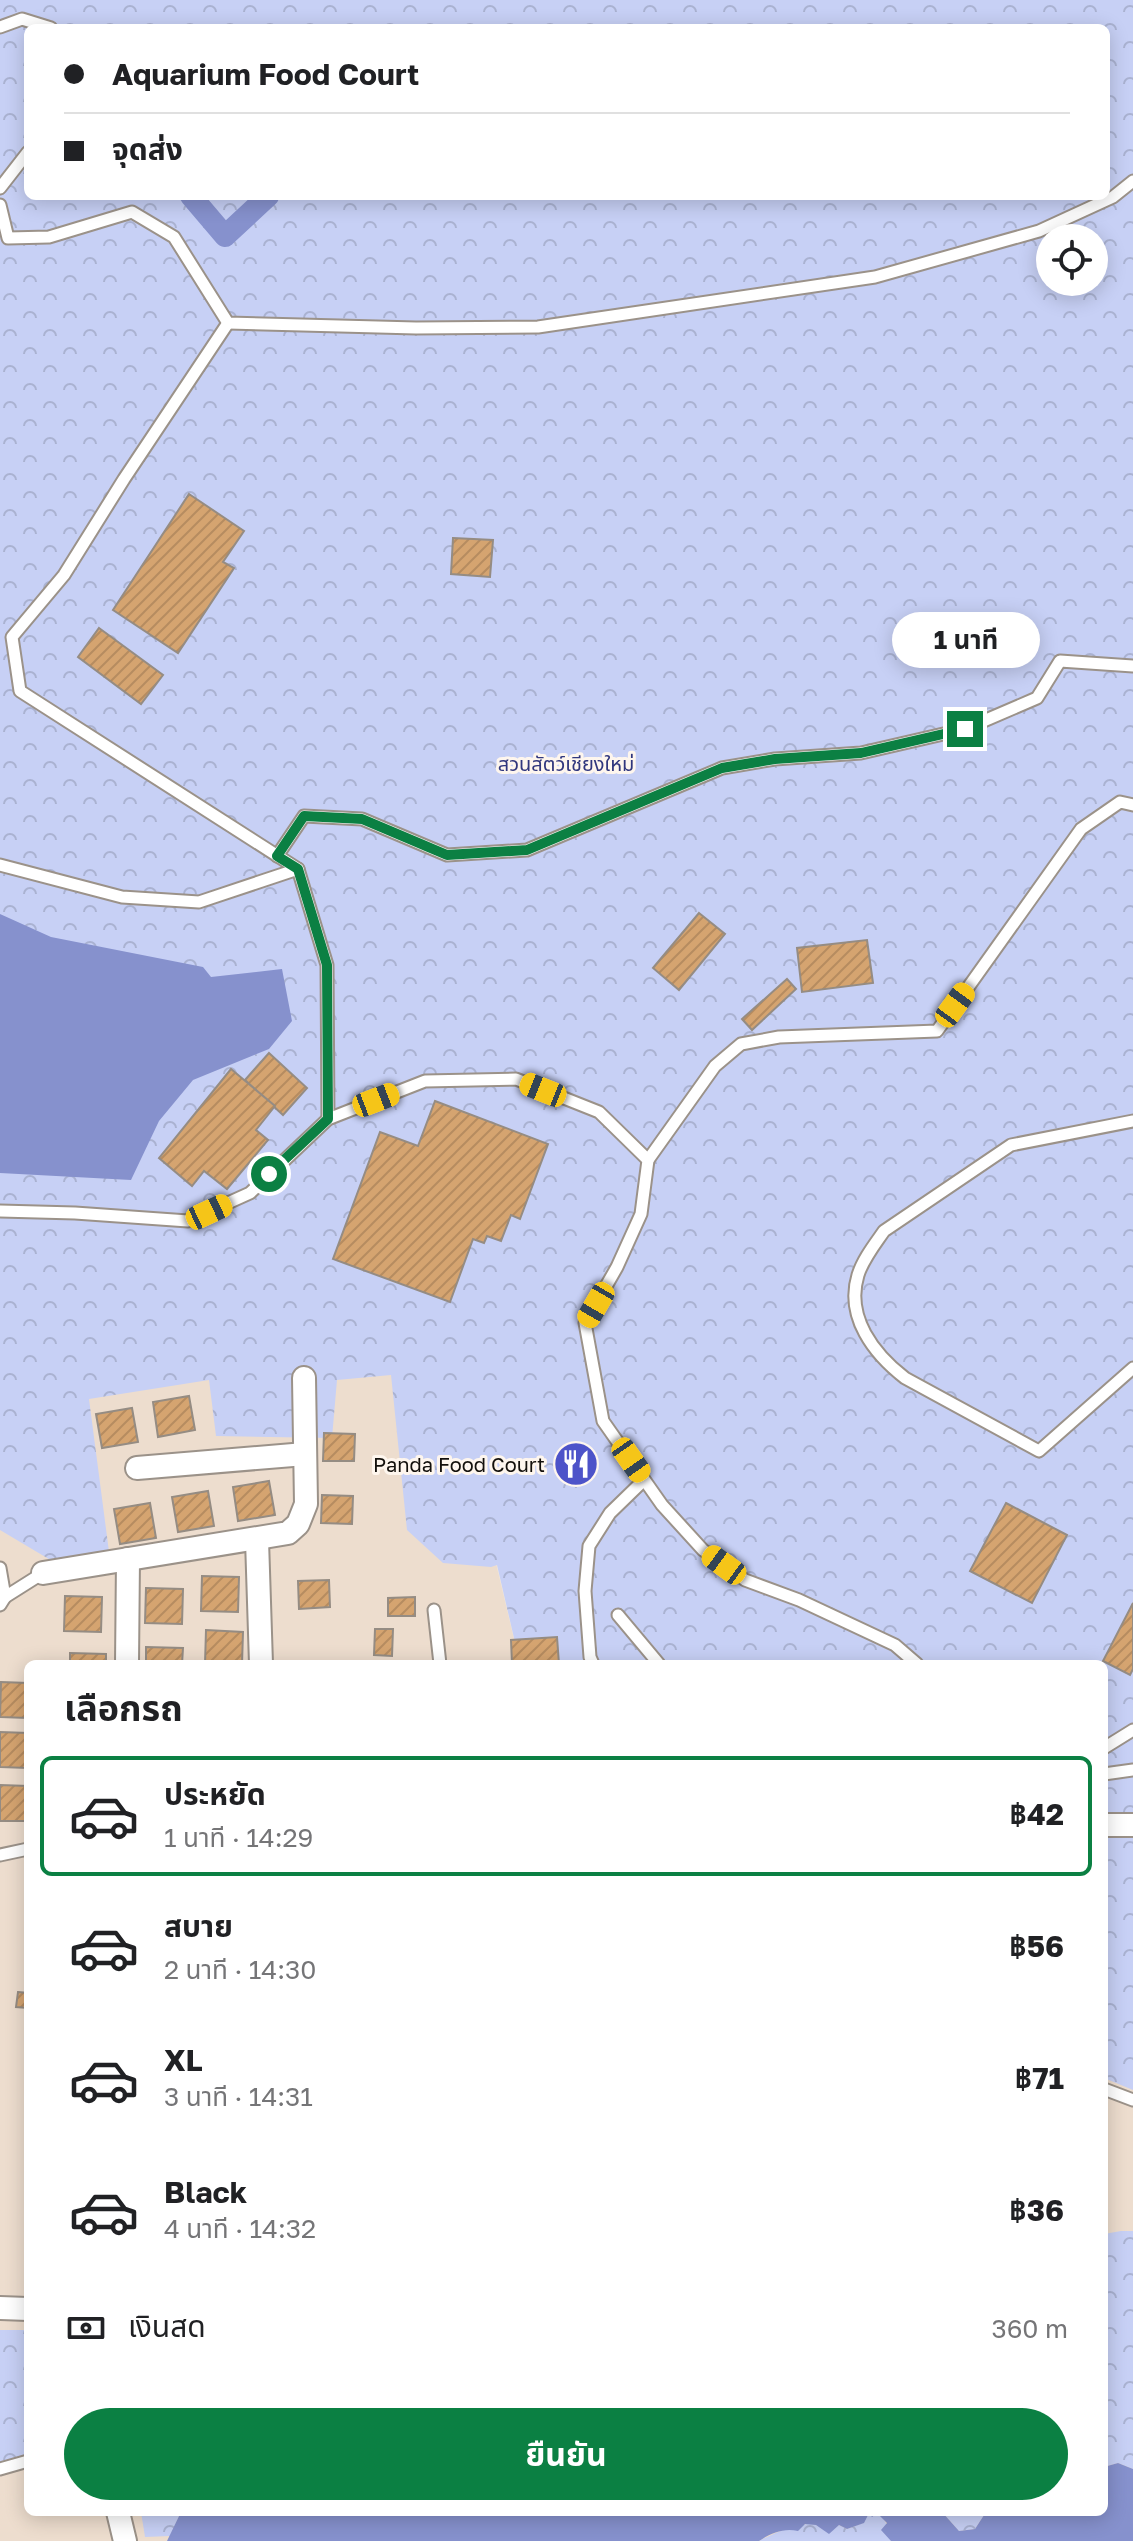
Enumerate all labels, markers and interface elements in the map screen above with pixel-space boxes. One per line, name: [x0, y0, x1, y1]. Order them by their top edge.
text: Aquarium Food Court: [112, 56, 419, 92]
text: จุดส่ง: [112, 131, 183, 167]
map controls: [1036, 224, 1108, 296]
button: locate: [1036, 224, 1108, 296]
callout: 1 นาที: [891, 613, 1039, 669]
text: 1 นาที: [934, 624, 998, 655]
route end: [947, 711, 983, 747]
park label: สวนสัตว์เชียงใหม่: [498, 751, 634, 775]
car: [931, 979, 979, 1031]
car: [516, 1070, 570, 1110]
car: [349, 1080, 403, 1120]
route start: [251, 1156, 287, 1192]
car: [182, 1191, 236, 1233]
car: [574, 1278, 618, 1332]
car: [607, 1433, 655, 1487]
restaurant icon: Panda Food Court: [552, 1440, 600, 1488]
place label: Panda Food Court: [373, 1452, 545, 1476]
car: [698, 1541, 750, 1589]
text: เลือกรถ: [64, 1686, 183, 1729]
text: ประหยัด: [164, 1776, 266, 1812]
icon: car: [68, 1780, 140, 1852]
text: ฿42: [1010, 1796, 1064, 1832]
text: 1 นาที · 14:29: [164, 1822, 313, 1853]
text: สบาย: [164, 1908, 233, 1944]
icon: car: [68, 1912, 140, 1984]
text: ฿56: [1009, 1928, 1064, 1964]
text: 2 นาที · 14:30: [164, 1954, 316, 1985]
text: XL: [164, 2042, 203, 2078]
icon: car: [68, 2044, 140, 2116]
text: ฿71: [1015, 2060, 1064, 2096]
text: 3 นาที · 14:31: [164, 2081, 313, 2112]
text: Black: [164, 2174, 247, 2210]
icon: car: [68, 2176, 140, 2248]
text: ฿36: [1009, 2192, 1064, 2228]
text: 4 นาที · 14:32: [164, 2213, 316, 2244]
icon: cash: [64, 2306, 108, 2350]
text: เงินสด: [128, 2308, 206, 2344]
text: 360 m: [991, 2313, 1068, 2344]
button: ยืนยัน: [64, 2408, 1068, 2500]

